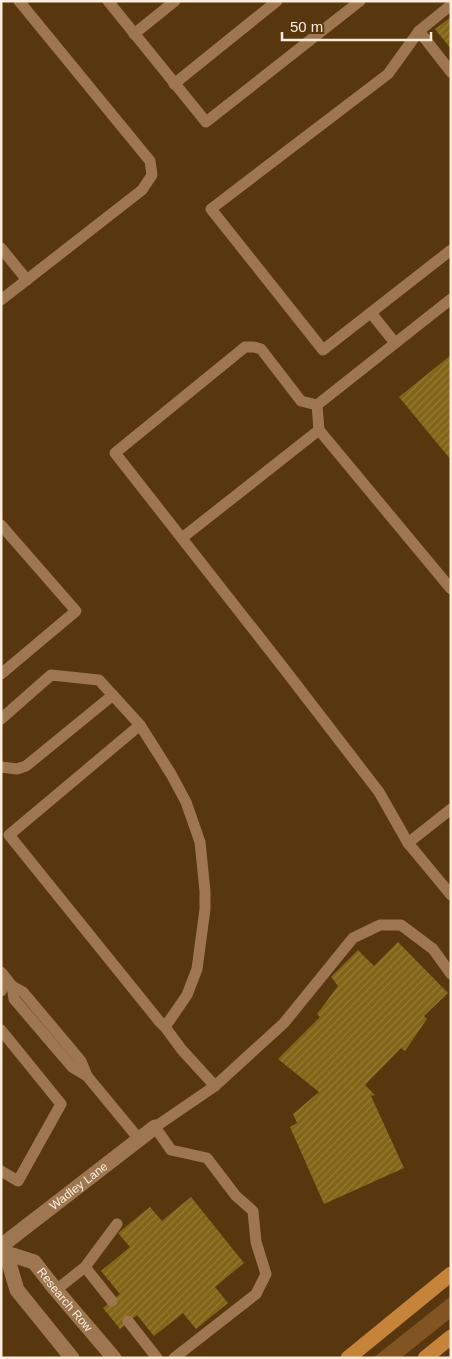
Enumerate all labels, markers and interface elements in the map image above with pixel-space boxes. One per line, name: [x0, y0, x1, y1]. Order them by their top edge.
scale bar: [282, 10, 431, 42]
text: 50 m: [290, 18, 323, 35]
street label: Wadley Lane: [47, 1159, 111, 1213]
street label: Research Row: [34, 1265, 96, 1335]

